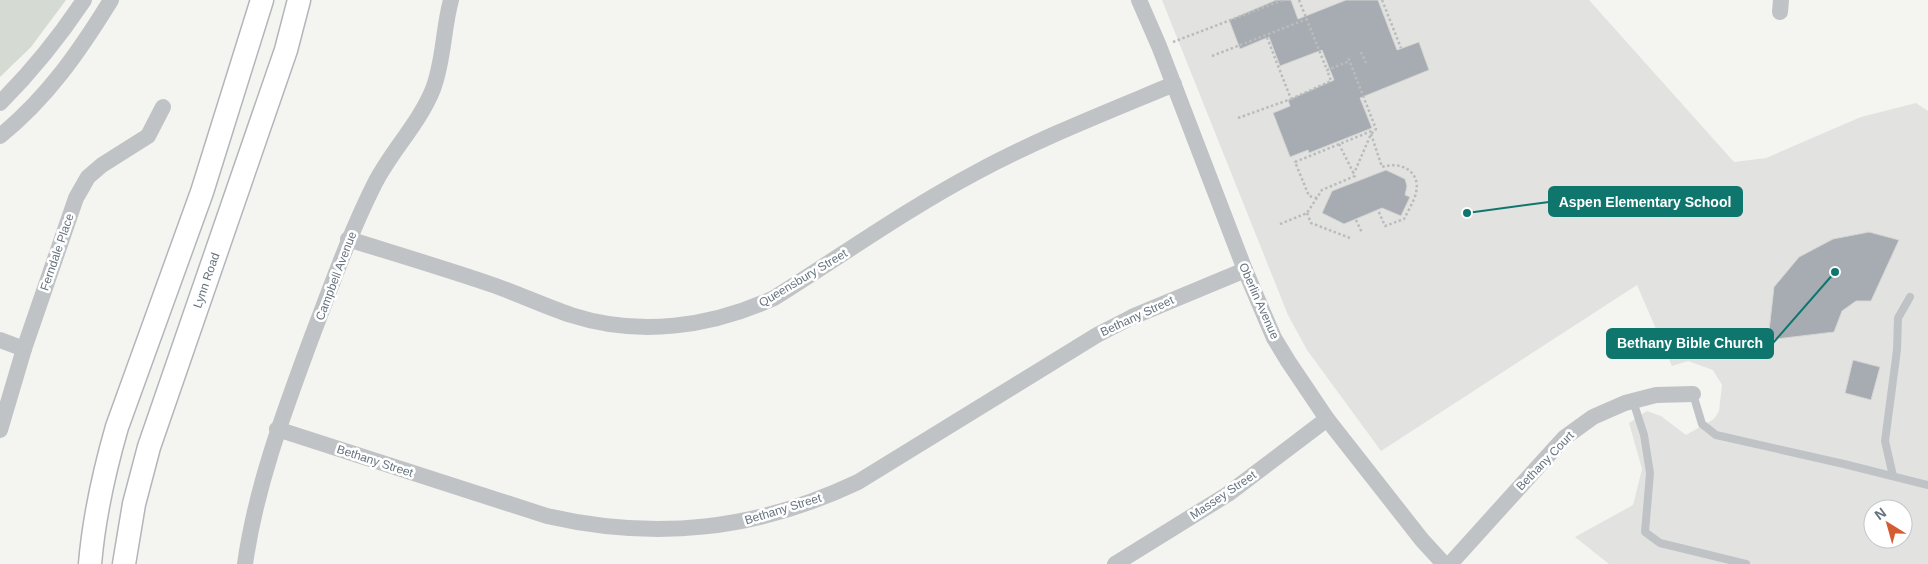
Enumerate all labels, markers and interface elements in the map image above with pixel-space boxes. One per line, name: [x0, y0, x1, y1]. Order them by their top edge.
callout: Aspen Elementary School: [1549, 187, 1742, 216]
text: Aspen Elementary School: [1559, 194, 1731, 210]
street label: Ferndale Place: [37, 211, 77, 292]
street label: Campbell Avenue: [313, 229, 359, 322]
street label: Queensbury Street: [756, 246, 850, 310]
street label: Lynn Road: [190, 251, 223, 310]
street label: Oberlin Avenue: [1236, 261, 1282, 342]
street label: Bethany Street: [1098, 293, 1177, 339]
callout: Bethany Bible Church: [1607, 329, 1773, 358]
text: Bethany Bible Church: [1617, 335, 1763, 351]
street label: Bethany Court: [1513, 428, 1577, 493]
street label: Bethany Street: [335, 442, 416, 480]
street label: Massey Street: [1187, 467, 1259, 522]
street label: Bethany Street: [743, 491, 824, 527]
north arrow: [1863, 499, 1913, 549]
text: N: [1871, 504, 1889, 523]

